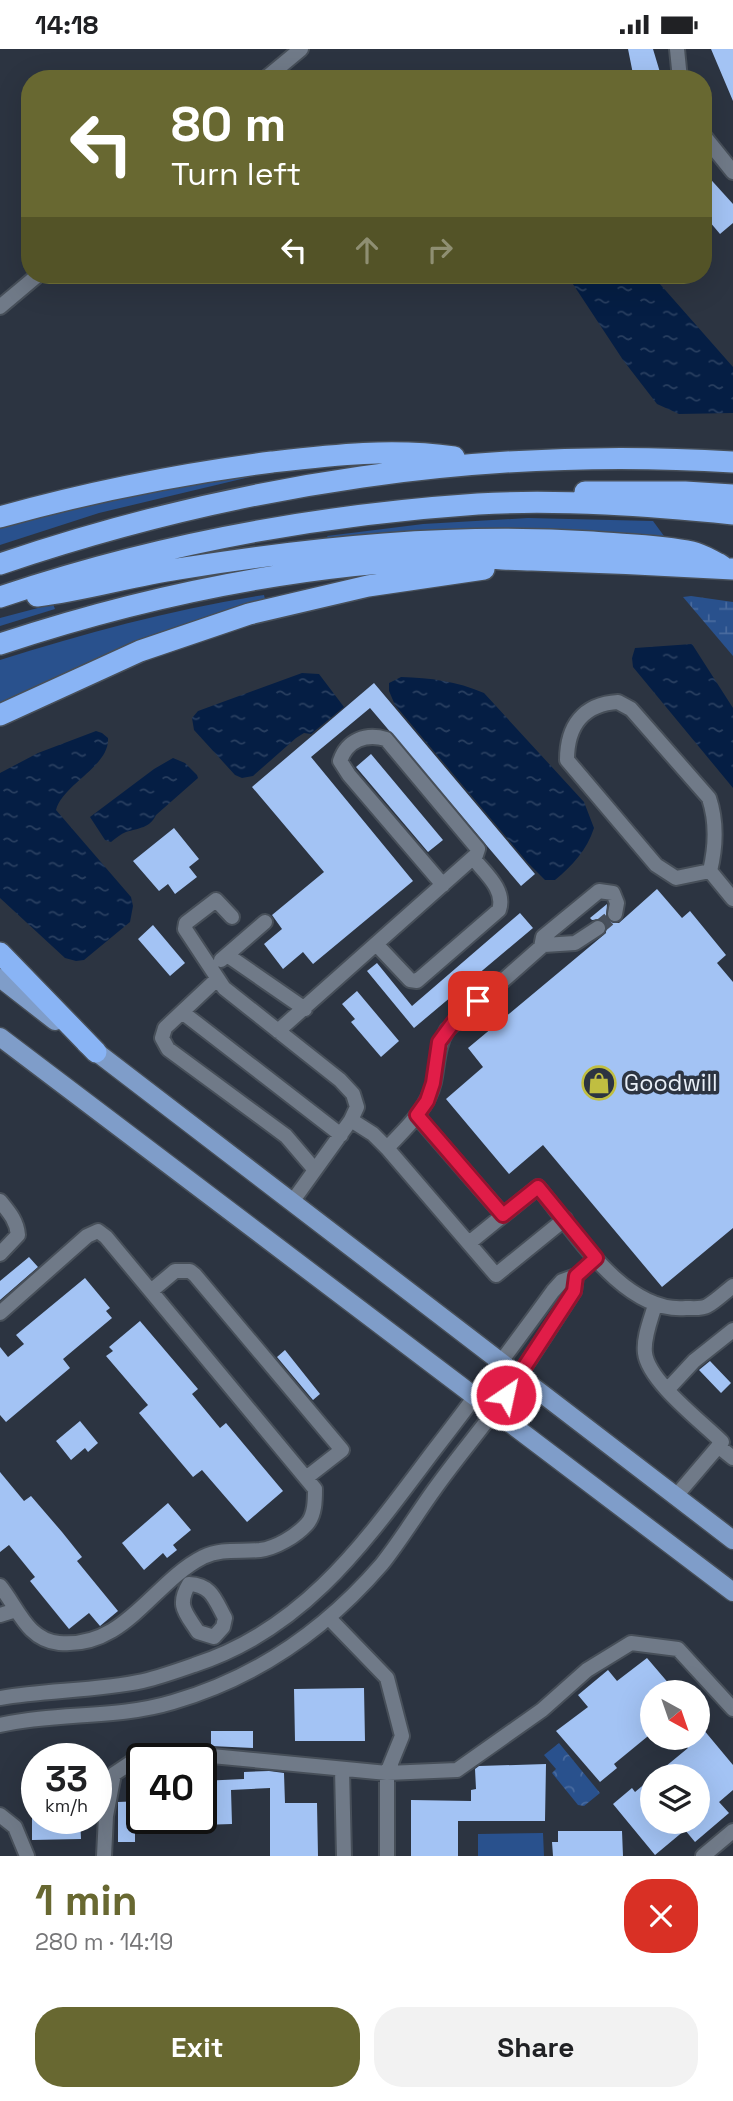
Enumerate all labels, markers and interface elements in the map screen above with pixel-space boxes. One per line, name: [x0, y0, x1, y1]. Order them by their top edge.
text: 14:18: [35, 8, 98, 42]
text: 80 m: [171, 93, 286, 155]
icon: left: [56, 98, 147, 189]
text: Turn left: [171, 154, 301, 194]
icon: left: [275, 231, 313, 269]
icon: ahead: [348, 231, 386, 269]
icon: right: [421, 231, 459, 269]
pin: [448, 971, 508, 1031]
icon: arrive: [459, 982, 497, 1020]
shop icon: Goodwill: [580, 1064, 618, 1102]
place label: Goodwill: [624, 1068, 718, 1098]
position arrow: [469, 1358, 543, 1432]
north arrow: [640, 1680, 710, 1750]
map controls: [640, 1680, 710, 1834]
speed limit sign: 40: [126, 1743, 217, 1834]
text: 33: [45, 1757, 88, 1801]
button: layers: [640, 1764, 710, 1834]
text: km/h: [45, 1794, 88, 1817]
text: 1 min: [35, 1874, 138, 1927]
button: close: [624, 1879, 698, 1953]
text: 280 m · 14:19: [35, 1927, 173, 1957]
button: Exit: [35, 2007, 360, 2087]
button: Share: [374, 2007, 698, 2087]

